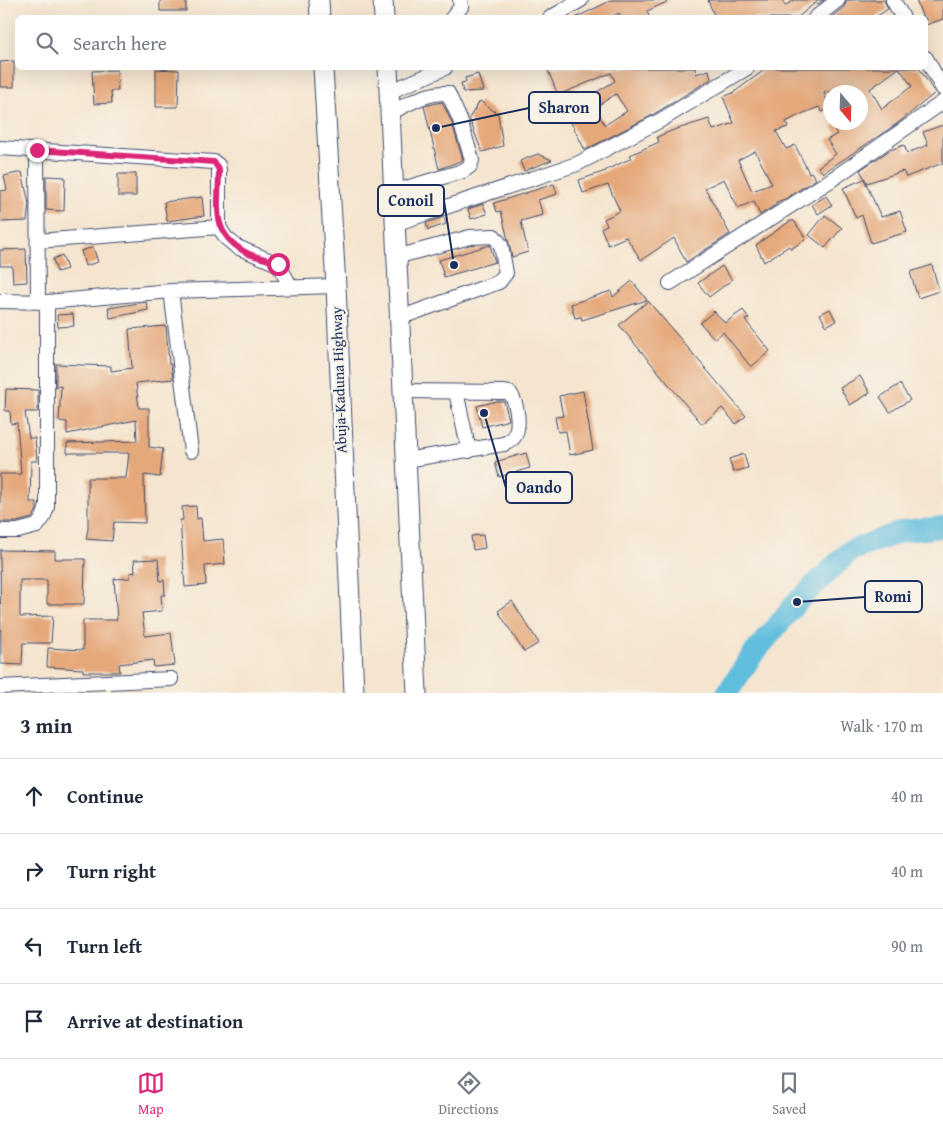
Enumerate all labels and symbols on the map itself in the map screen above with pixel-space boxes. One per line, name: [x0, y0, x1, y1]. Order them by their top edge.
north arrow: [823, 85, 868, 130]
callout: Sharon: [529, 92, 600, 123]
text: Sharon: [538, 95, 590, 119]
route end: [26, 139, 49, 162]
callout: Conoil: [378, 185, 444, 216]
text: Conoil: [388, 188, 434, 212]
route start: [267, 253, 290, 276]
street label: Abuja-Kaduna Highway: [325, 306, 352, 454]
callout: Oando: [506, 472, 572, 503]
text: Oando: [516, 475, 562, 499]
callout: Romi: [865, 581, 922, 612]
text: Romi: [874, 584, 912, 608]

